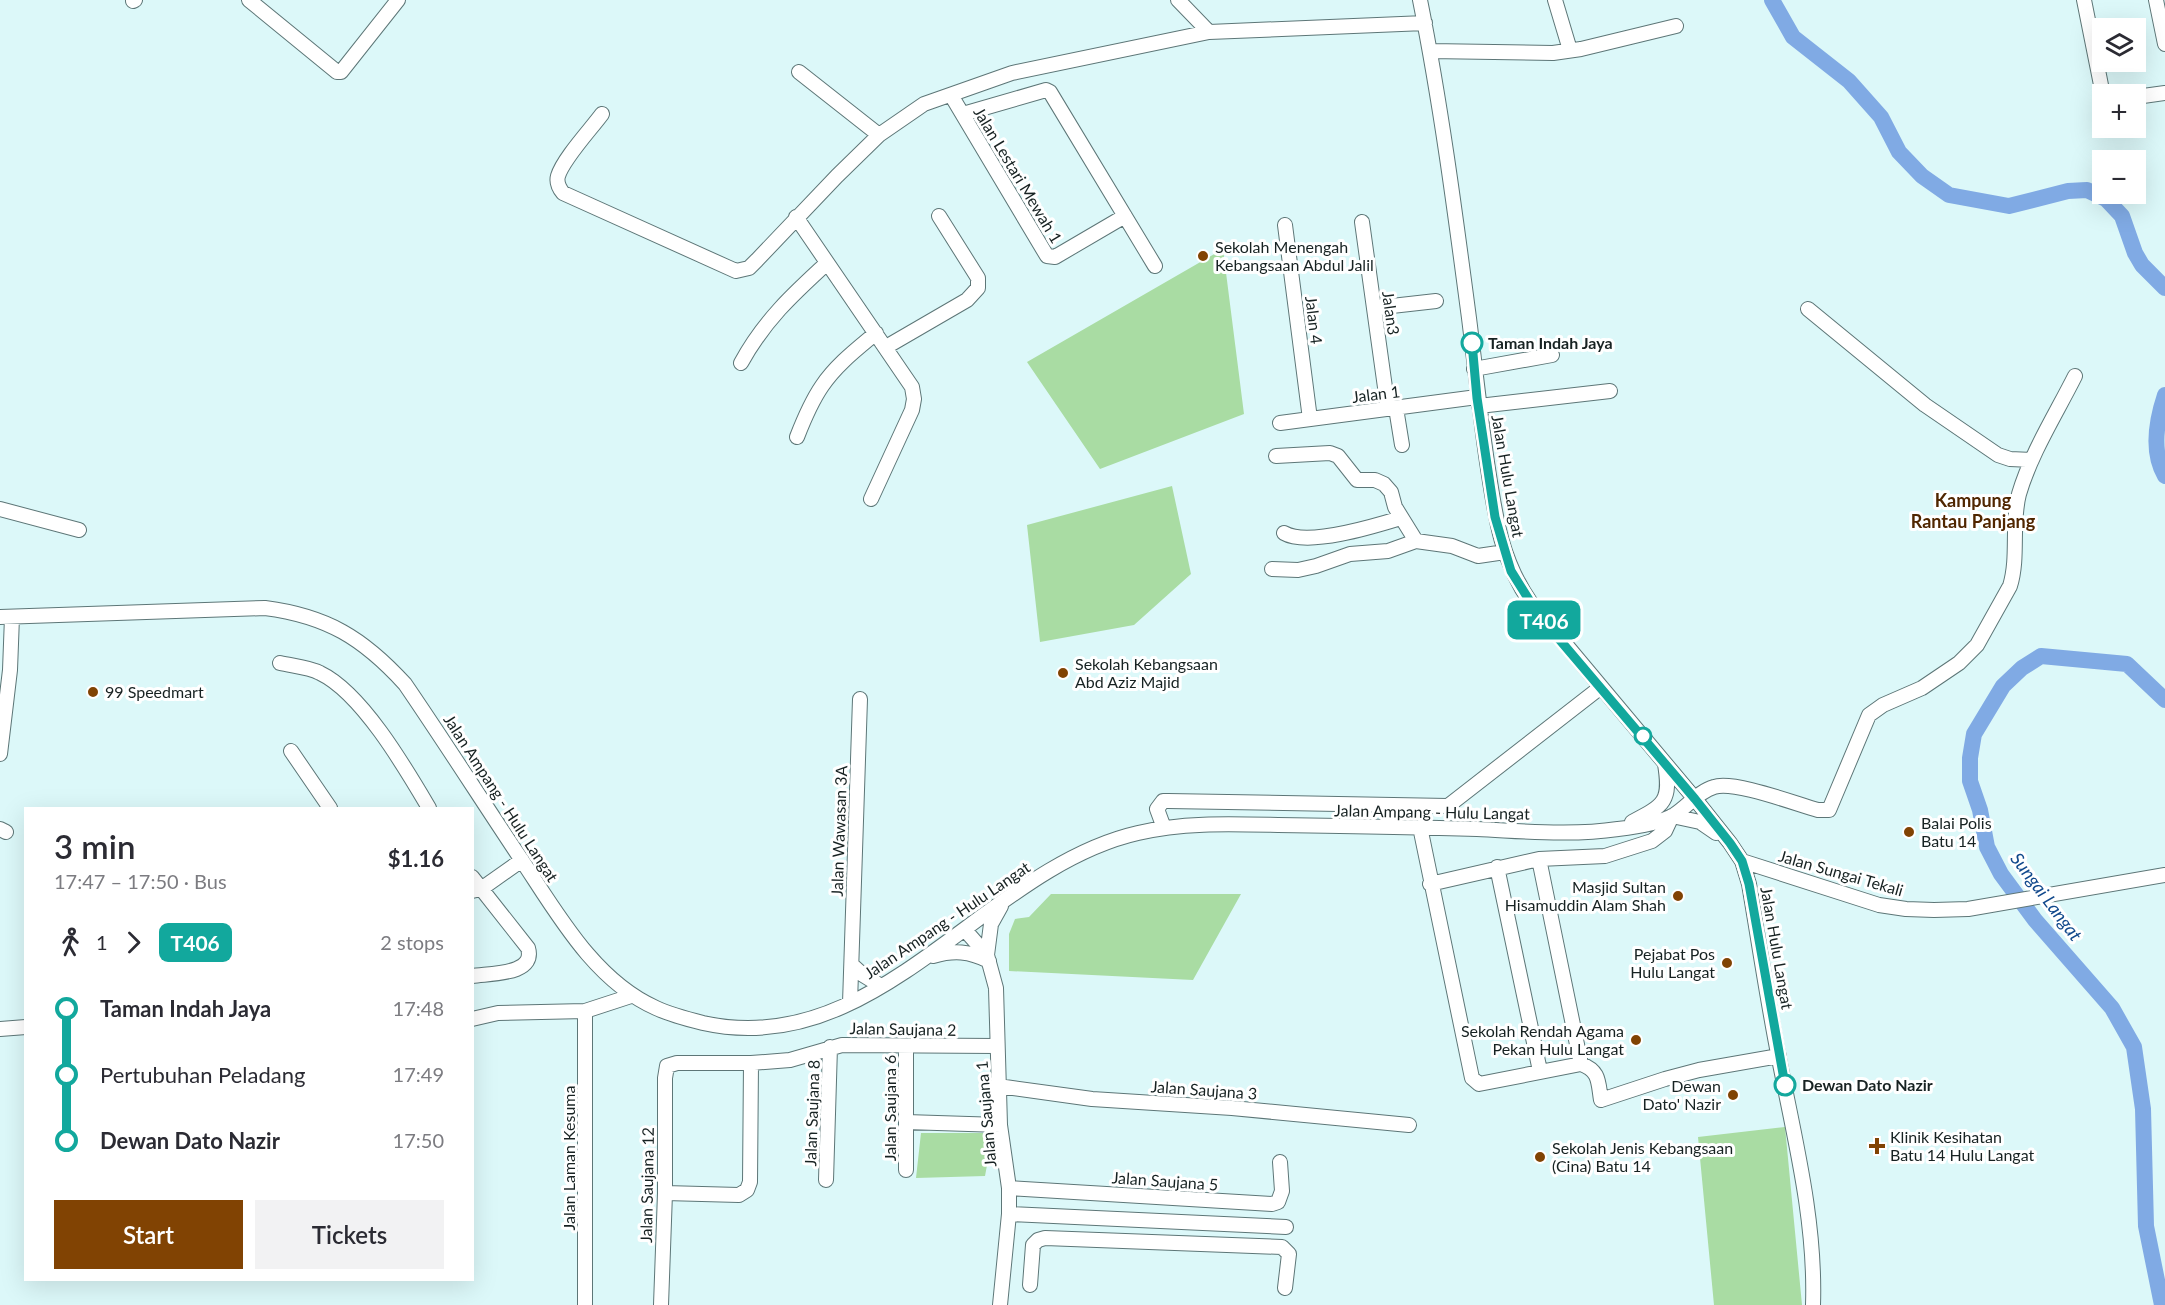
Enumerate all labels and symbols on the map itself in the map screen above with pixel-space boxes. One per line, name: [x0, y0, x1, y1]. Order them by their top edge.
street label: Jalan Lestari Mewah 1: [970, 103, 1067, 246]
place label: Sekolah Menengah Kebangsaan Abdul Jalil: [1215, 237, 1374, 274]
marker: Sekolah Menengah Kebangsaan Abdul Jalil: [1196, 249, 1210, 263]
street label: Jalan3: [1379, 290, 1404, 336]
street label: Jalan 4: [1302, 295, 1327, 345]
marker: Taman Indah Jaya: [1461, 332, 1483, 354]
place label: Taman Indah Jaya: [1488, 333, 1613, 352]
street label: Jalan 1: [1351, 381, 1401, 406]
street label: Jalan Hulu Langat: [1488, 413, 1529, 539]
district label: Kampung Rantau Panjang: [1911, 489, 2036, 532]
line badge: T406: [1502, 600, 1586, 640]
place label: Sekolah Kebangsaan Abd Aziz Majid: [1075, 654, 1218, 691]
marker: Sekolah Kebangsaan Abd Aziz Majid: [1056, 666, 1070, 680]
place label: 99 Speedmart: [105, 682, 204, 701]
marker: 99 Speedmart: [86, 685, 100, 699]
street label: Jalan Ampang - Hulu Langat: [440, 711, 563, 885]
unlabelled marker: [1634, 727, 1652, 745]
street label: Jalan Wawasan 3A: [827, 765, 850, 897]
street label: Jalan Ampang - Hulu Langat: [1334, 800, 1530, 823]
place label: Balai Polis Batu 14: [1921, 813, 1992, 850]
marker: Balai Polis Batu 14: [1902, 825, 1916, 839]
street label: Jalan Sungai Tekali: [1777, 846, 1906, 899]
water label: Sungai Langat: [2006, 848, 2088, 945]
street label: Jalan Ampang - Hulu Langat: [860, 857, 1033, 982]
place label: Masjid Sultan Hisamuddin Alam Shah: [1505, 877, 1666, 914]
street label: Jalan Hulu Langat: [1757, 885, 1798, 1011]
marker: Masjid Sultan Hisamuddin Alam Shah: [1671, 889, 1685, 903]
place label: Pejabat Pos Hulu Langat: [1630, 944, 1715, 981]
marker: Pejabat Pos Hulu Langat: [1720, 956, 1734, 970]
street label: Jalan Saujana 2: [850, 1018, 956, 1039]
place label: Sekolah Rendah Agama Pekan Hulu Langat: [1461, 1021, 1624, 1058]
marker: Sekolah Rendah Agama Pekan Hulu Langat: [1629, 1033, 1643, 1047]
street label: Jalan Saujana 6: [880, 1055, 899, 1161]
street label: Jalan Saujana 8: [800, 1059, 823, 1167]
street label: Jalan Saujana 1: [971, 1060, 1000, 1168]
marker: Dewan Dato Nazir: [1774, 1074, 1796, 1096]
place label: Dewan Dato Nazir: [1802, 1075, 1933, 1094]
street label: Jalan Saujana 3: [1150, 1076, 1258, 1103]
place label: Dewan Dato' Nazir: [1643, 1076, 1721, 1113]
street label: Jalan Laman Kesuma: [559, 1086, 578, 1230]
marker: Dewan Dato' Nazir: [1726, 1088, 1740, 1102]
street label: Jalan Saujana 12: [636, 1127, 657, 1243]
place label: Klinik Kesihatan Batu 14 Hulu Langat: [1890, 1127, 2035, 1164]
marker: Klinik Kesihatan Batu 14 Hulu Langat: [1868, 1137, 1886, 1155]
place label: Sekolah Jenis Kebangsaan (Cina) Batu 14: [1552, 1138, 1733, 1175]
marker: Sekolah Jenis Kebangsaan (Cina) Batu 14: [1533, 1150, 1547, 1164]
street label: Jalan Saujana 5: [1111, 1167, 1219, 1194]

